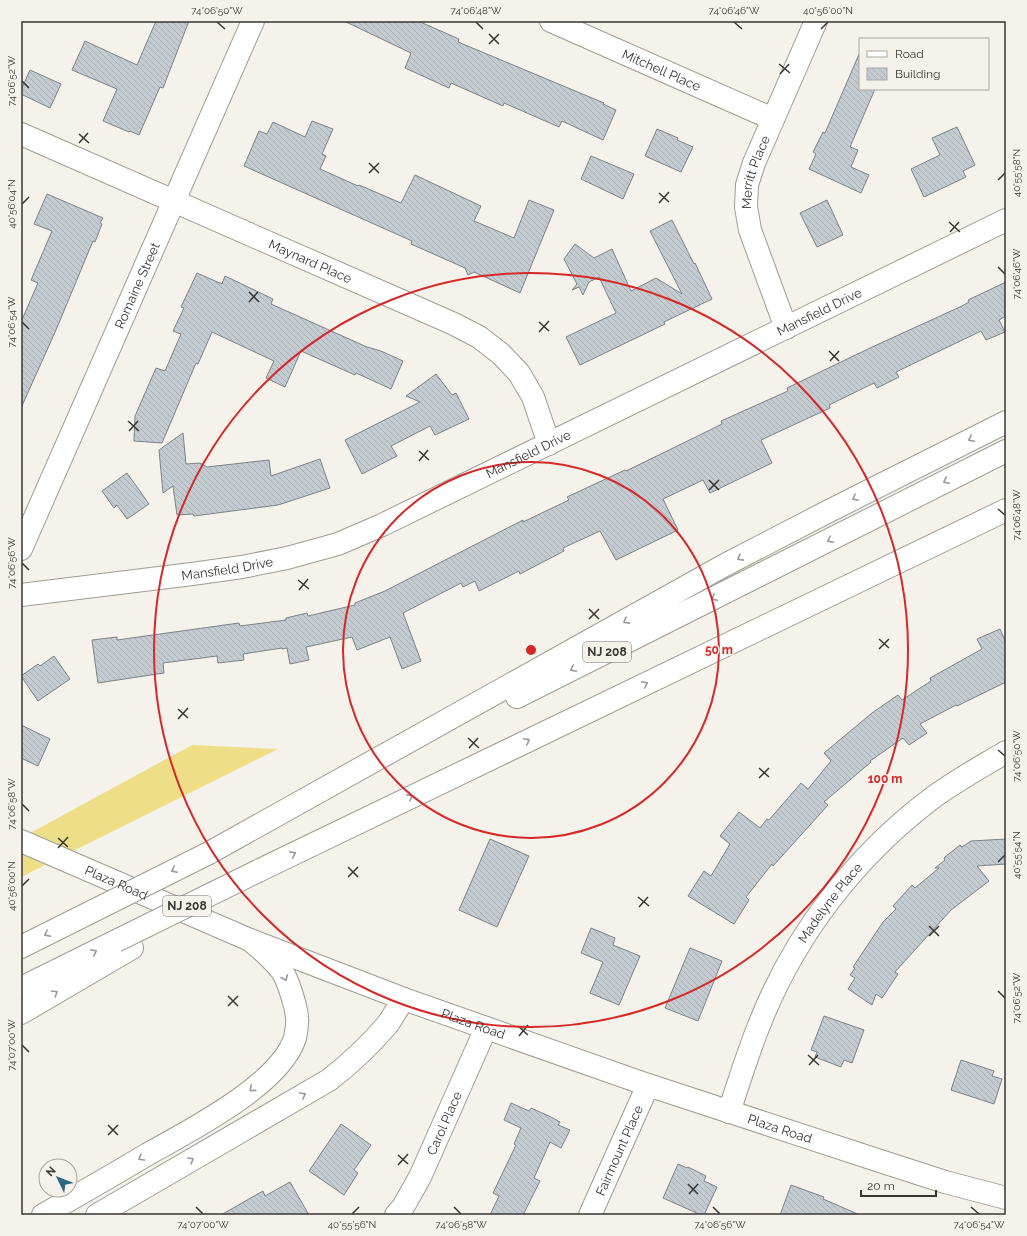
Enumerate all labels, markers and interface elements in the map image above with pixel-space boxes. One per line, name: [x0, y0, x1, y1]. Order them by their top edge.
text: 74°06'50"W: [191, 5, 243, 16]
text: 74°06'48"W: [451, 5, 502, 16]
text: 74°06'46"W: [709, 5, 760, 16]
text: 40°56'00"N: [803, 5, 853, 16]
legend: [859, 38, 989, 90]
street label: Mitchell Place: [620, 46, 704, 94]
text: Road: [895, 47, 924, 61]
text: 74°06'52"W: [6, 55, 17, 106]
text: Building: [895, 67, 941, 81]
street label: Merritt Place: [738, 133, 773, 209]
text: 40°55'58"N: [1011, 149, 1022, 197]
text: 40°56'04"N: [6, 179, 17, 229]
street label: Maynard Place: [266, 236, 355, 286]
street label: Romaine Street: [111, 239, 163, 331]
text: 74°06'46"W: [1011, 248, 1022, 299]
street label: Mansfield Drive: [774, 284, 864, 338]
text: 74°06'54"W: [6, 296, 17, 347]
street label: Mansfield Drive: [483, 426, 573, 481]
one-way arrow: [968, 434, 975, 442]
one-way arrow: [943, 477, 950, 484]
text: 74°06'48"W: [1011, 489, 1022, 540]
one-way arrow: [852, 493, 859, 501]
one-way arrow: [827, 535, 834, 543]
text: 74°06'56"W: [6, 537, 17, 589]
street label: Mansfield Drive: [181, 553, 275, 583]
one-way arrow: [737, 553, 744, 561]
one-way arrow: [711, 593, 718, 601]
one-way arrow: [623, 616, 630, 623]
road number: NJ 208: [583, 642, 631, 662]
centre of rings: [524, 643, 538, 657]
text: 50 m: [705, 643, 733, 657]
one-way arrow: [570, 664, 577, 672]
one-way arrow: [640, 681, 648, 689]
text: 74°06'50"W: [1011, 730, 1022, 782]
one-way arrow: [523, 738, 531, 746]
text: 100 m: [868, 772, 902, 786]
text: 74°06'58"W: [6, 778, 17, 830]
one-way arrow: [406, 794, 414, 802]
text: 40°55'54"N: [1011, 831, 1022, 879]
one-way arrow: [289, 851, 297, 859]
street label: Madelyne Place: [795, 859, 865, 945]
text: 40°56'00"N: [6, 861, 17, 911]
street label: Plaza Road: [83, 862, 150, 902]
one-way arrow: [170, 865, 178, 873]
road number: NJ 208: [163, 896, 211, 916]
one-way arrow: [44, 929, 51, 936]
one-way arrow: [89, 949, 97, 957]
text: 74°06'52"W: [1011, 972, 1022, 1023]
one-way arrow: [280, 974, 288, 982]
one-way arrow: [51, 991, 58, 998]
street label: Plaza Road: [439, 1005, 507, 1042]
text: 74°07'00"W: [6, 1019, 17, 1071]
one-way arrow: [249, 1085, 256, 1092]
street label: Carol Place: [423, 1089, 465, 1157]
one-way arrow: [299, 1092, 306, 1099]
street label: Fairmount Place: [592, 1102, 646, 1198]
street label: Plaza Road: [746, 1111, 814, 1146]
one-way arrow: [138, 1154, 145, 1161]
north arrow: [38, 1158, 78, 1198]
one-way arrow: [187, 1158, 194, 1165]
text: N: [43, 1164, 59, 1179]
scale bar: [861, 1172, 936, 1198]
text: 20 m: [867, 1179, 895, 1193]
text: 74°07'00"W: [177, 1219, 229, 1230]
text: 40°55'56"N: [328, 1219, 376, 1230]
text: 74°06'58"W: [435, 1219, 487, 1230]
text: 74°06'56"W: [694, 1219, 746, 1230]
text: 74°06'54"W: [954, 1219, 1005, 1230]

